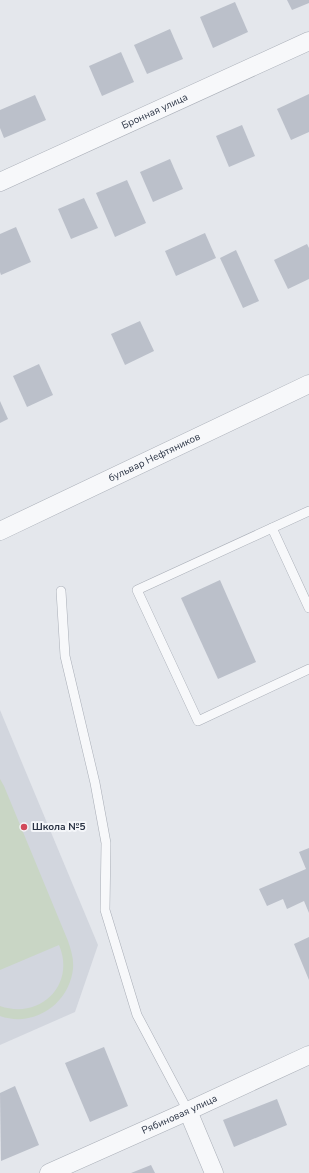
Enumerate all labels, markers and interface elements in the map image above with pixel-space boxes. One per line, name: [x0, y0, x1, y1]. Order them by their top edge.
street label: Бронная улица: [119, 90, 190, 133]
street label: бульвар Нефтяников: [106, 430, 203, 485]
place label: Школа №5: [32, 820, 85, 834]
marker: Школа №5: [19, 822, 29, 832]
street label: Рябиновая улица: [140, 1091, 220, 1138]

